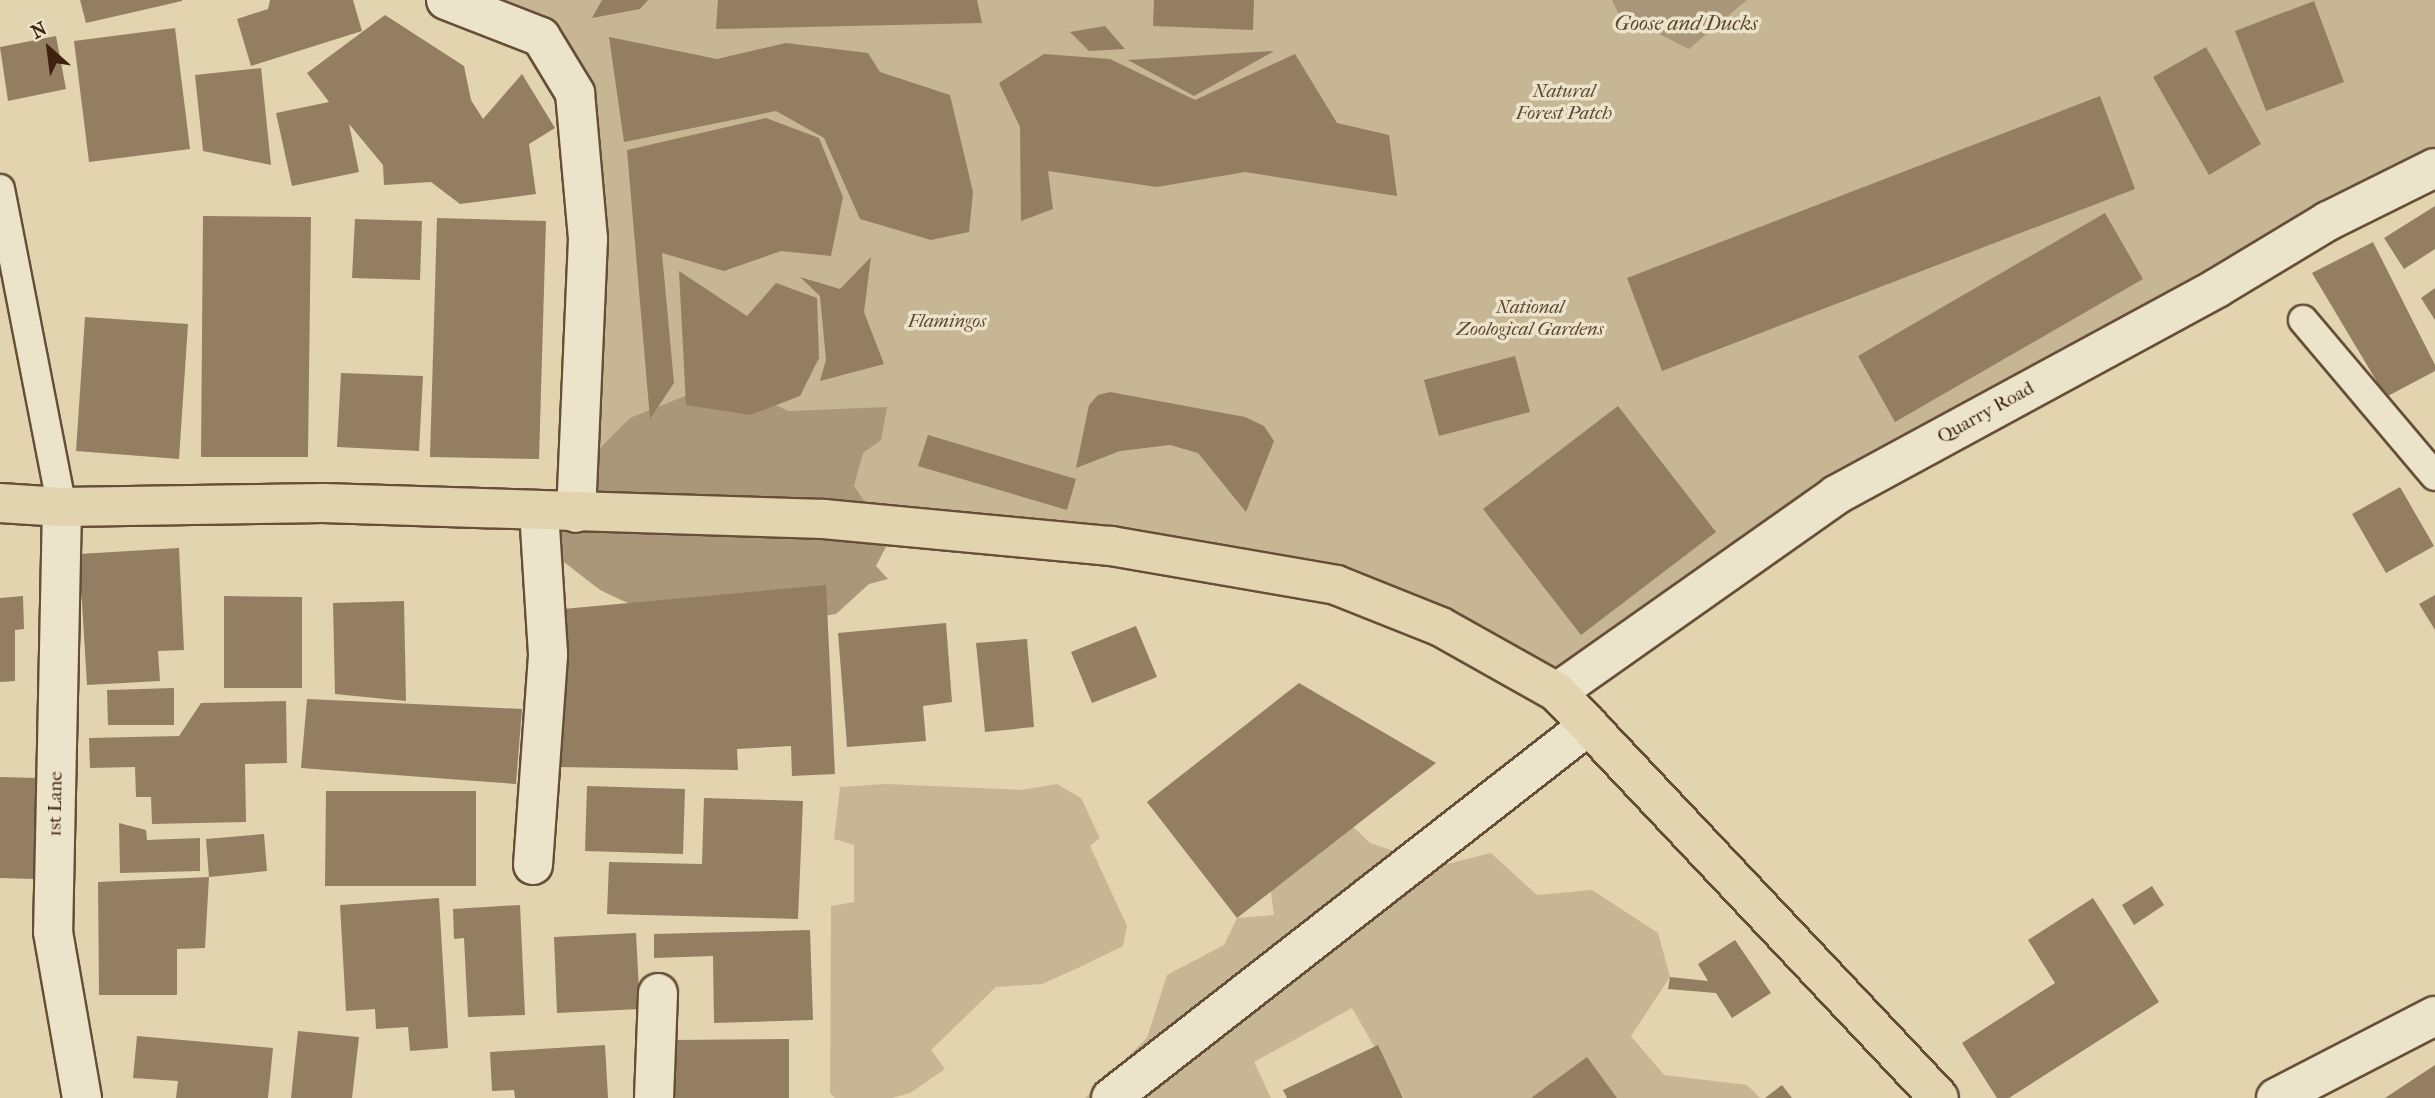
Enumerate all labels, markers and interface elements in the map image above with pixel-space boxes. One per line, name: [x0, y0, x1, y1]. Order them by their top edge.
water label: Goose and Ducks: [1614, 10, 1758, 36]
north arrow: [14, 14, 84, 84]
text: N: [28, 17, 51, 44]
park label: Natural Forest Patch: [1516, 81, 1612, 125]
park label: National Zoological Gardens: [1457, 297, 1603, 341]
park label: Flamingos: [908, 311, 986, 333]
street label: Quarry Road: [1934, 377, 2038, 449]
street label: 1st Lane: [44, 771, 68, 837]

